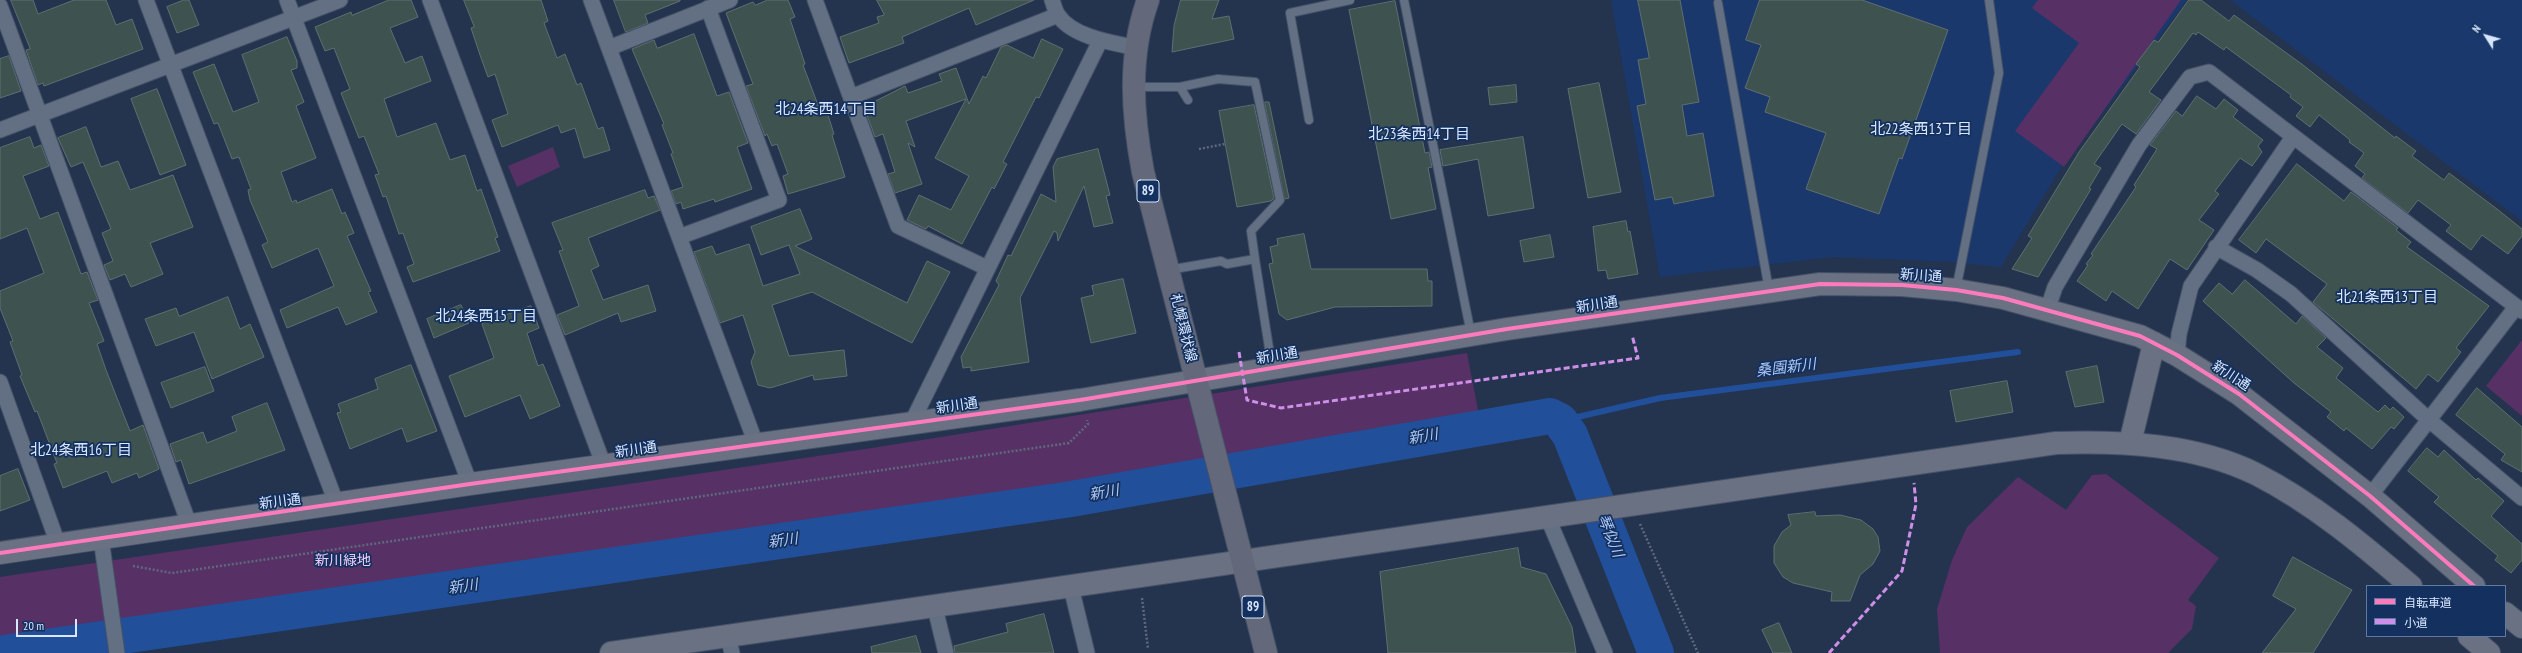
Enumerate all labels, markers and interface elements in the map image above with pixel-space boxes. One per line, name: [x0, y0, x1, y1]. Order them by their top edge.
north arrow: [2466, 16, 2506, 56]
text: N: [2469, 22, 2484, 35]
district label: 北24条西14丁目: [775, 101, 877, 119]
district label: 北22条西13丁目: [1870, 121, 1972, 139]
district label: 北23条西14丁目: [1368, 126, 1470, 144]
road number: 89: [1137, 180, 1159, 202]
street label: 新川通: [1899, 266, 1943, 286]
district label: 北21条西13丁目: [2336, 289, 2438, 307]
street label: 札幌環状線: [1166, 292, 1200, 364]
street label: 新川通: [1575, 294, 1619, 316]
district label: 北24条西15丁目: [435, 308, 537, 326]
street label: 新川通: [1255, 344, 1299, 368]
water label: 桑園新川: [1755, 355, 1817, 381]
street label: 新川通: [2209, 358, 2253, 394]
street label: 新川通: [935, 395, 979, 417]
water label: 新川: [1407, 426, 1439, 448]
street label: 新川通: [614, 439, 658, 461]
district label: 北24条西16丁目: [30, 442, 132, 460]
water label: 新川: [1088, 482, 1120, 504]
street label: 新川通: [258, 491, 302, 513]
water label: 琴似川: [1593, 512, 1627, 560]
water label: 新川: [767, 530, 799, 552]
park label: 新川緑地: [315, 553, 371, 569]
water label: 新川: [447, 576, 479, 598]
legend: [2366, 585, 2506, 637]
text: 自転車道: [2404, 595, 2452, 610]
road number: 89: [1242, 596, 1264, 618]
scale bar: [18, 611, 79, 637]
text: 小道: [2404, 615, 2428, 630]
text: 20 m: [23, 618, 44, 633]

